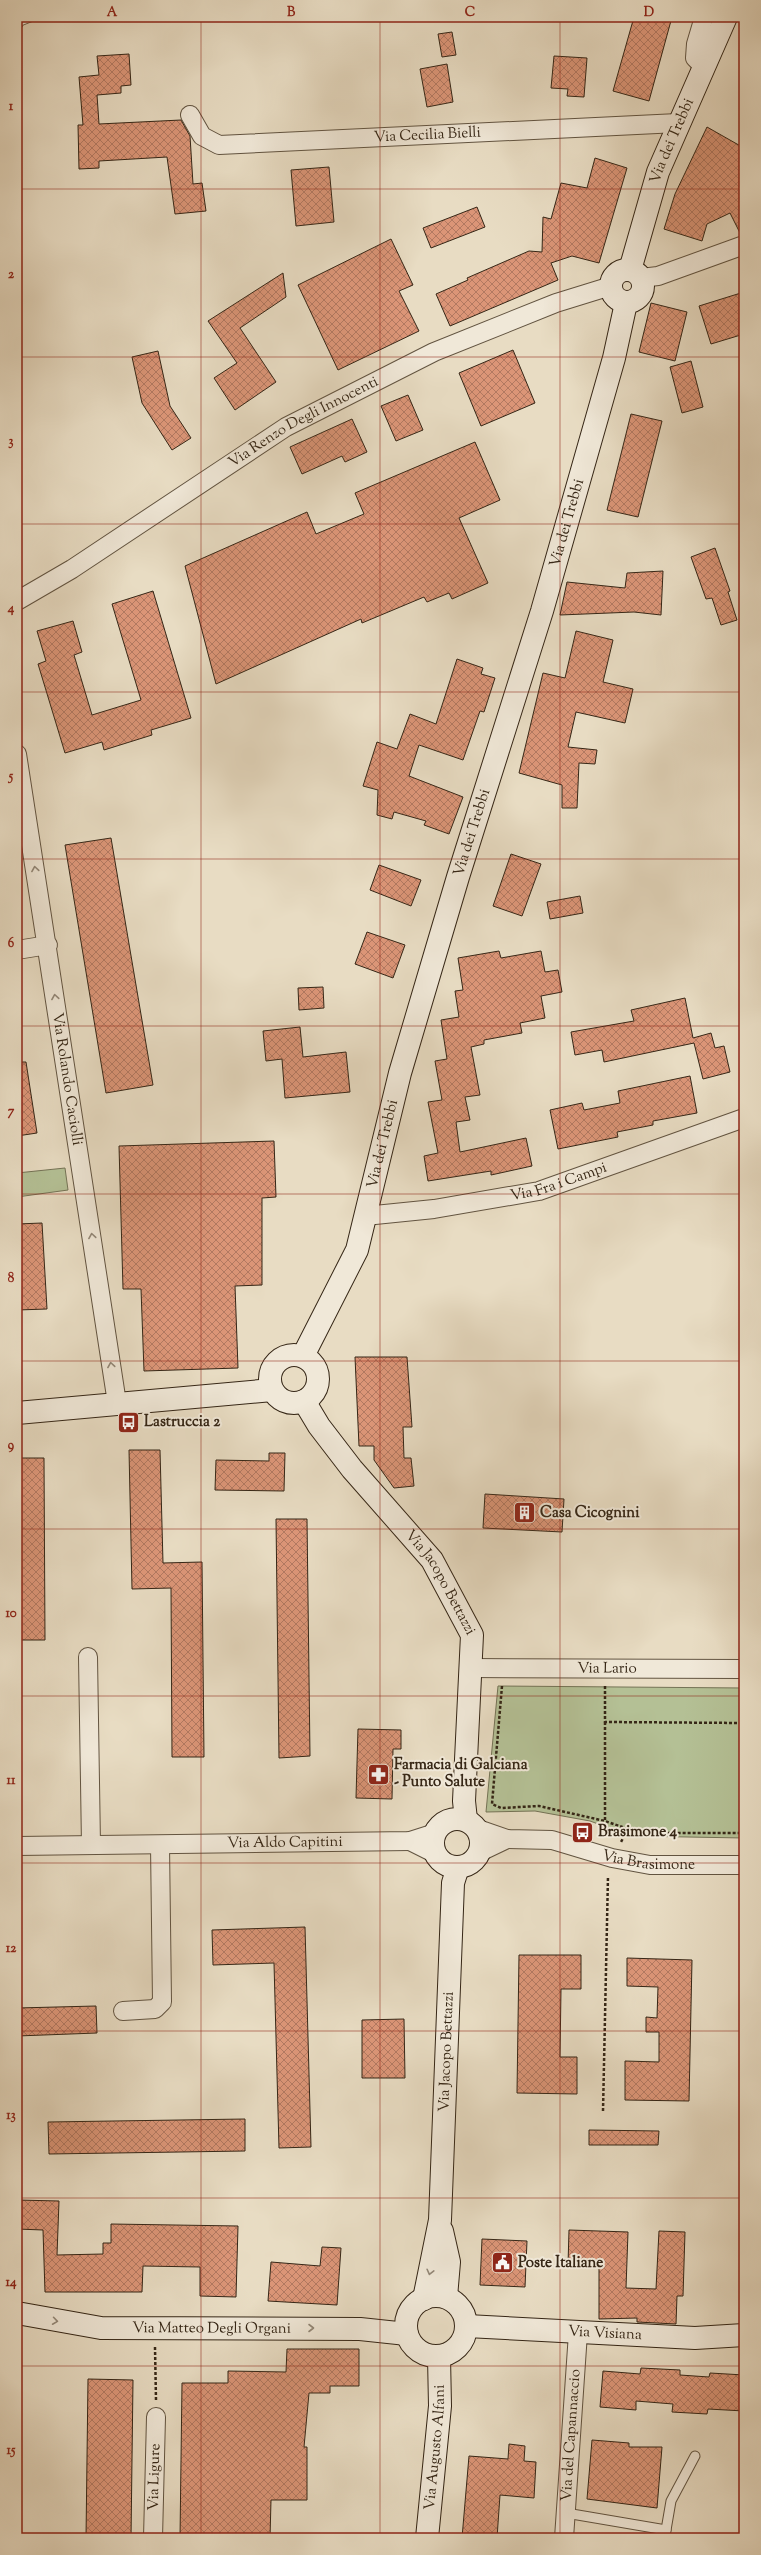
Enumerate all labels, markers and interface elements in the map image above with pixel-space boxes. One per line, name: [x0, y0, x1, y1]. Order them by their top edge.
text: A: [107, 4, 118, 22]
text: B: [287, 4, 296, 22]
text: C: [465, 4, 475, 22]
text: D: [644, 4, 654, 22]
street label: Via dei Trebbi: [645, 95, 700, 186]
text: 1: [9, 98, 14, 116]
street label: Via Cecilia Bielli: [373, 122, 481, 148]
text: 2: [8, 266, 15, 284]
street label: Via Renzo Degli Innocenti: [224, 371, 382, 473]
text: 3: [8, 433, 14, 451]
street label: Via dei Trebbi: [545, 476, 590, 569]
text: 4: [7, 600, 15, 618]
text: 5: [8, 768, 14, 786]
street label: Via dei Trebbi: [448, 786, 496, 879]
one-way arrow: [31, 865, 40, 872]
text: 6: [8, 935, 15, 953]
one-way arrow: [51, 994, 60, 1000]
street label: Via Rolando Caciolli: [47, 1011, 88, 1147]
street label: Via dei Trebbi: [362, 1098, 404, 1191]
text: 7: [8, 1103, 15, 1121]
street label: Via Fra i Campi: [508, 1157, 610, 1206]
one-way arrow: [88, 1233, 97, 1239]
text: 8: [8, 1270, 15, 1288]
one-way arrow: [107, 1362, 116, 1368]
bus stop icon: Lastruccia 2: [116, 1409, 142, 1435]
place label: Lastruccia 2: [144, 1412, 221, 1433]
text: 9: [8, 1437, 15, 1455]
building icon: Casa Cicognini: [511, 1500, 537, 1526]
place label: Casa Cicognini: [540, 1503, 640, 1524]
street label: Via Jacopo Bettazzi: [400, 1525, 481, 1639]
text: 10: [5, 1605, 17, 1623]
street label: Via Lario: [577, 1658, 637, 1679]
place label: Farmacia di Galciana - Punto Salute: [394, 1755, 528, 1793]
pharmacy icon: Farmacia di Galciana - Punto Salute: [366, 1761, 392, 1787]
text: 11: [7, 1772, 16, 1790]
bus stop icon: Brasimone 4: [569, 1819, 595, 1845]
place label: Brasimone 4: [598, 1822, 678, 1843]
street label: Via Aldo Capitini: [227, 1831, 343, 1854]
street label: Via Brasimone: [599, 1845, 695, 1876]
text: 12: [6, 1940, 17, 1958]
street label: Via Jacopo Bettazzi: [434, 1991, 459, 2112]
text: 13: [6, 2107, 16, 2125]
public building icon: Poste Italiane: [490, 2250, 516, 2276]
place label: Poste Italiane: [518, 2253, 603, 2274]
one-way arrow: [427, 2269, 435, 2275]
text: 14: [6, 2274, 17, 2292]
one-way arrow: [52, 2316, 58, 2325]
street label: Via Matteo Degli Organi: [132, 2318, 291, 2339]
street label: Via Visiana: [567, 2321, 642, 2346]
one-way arrow: [308, 2324, 314, 2332]
street label: Via del Capannaccio: [556, 2368, 586, 2502]
street label: Via Augusto Alfani: [419, 2384, 451, 2511]
text: 15: [7, 2442, 16, 2460]
street label: Via Ligure: [143, 2443, 166, 2511]

